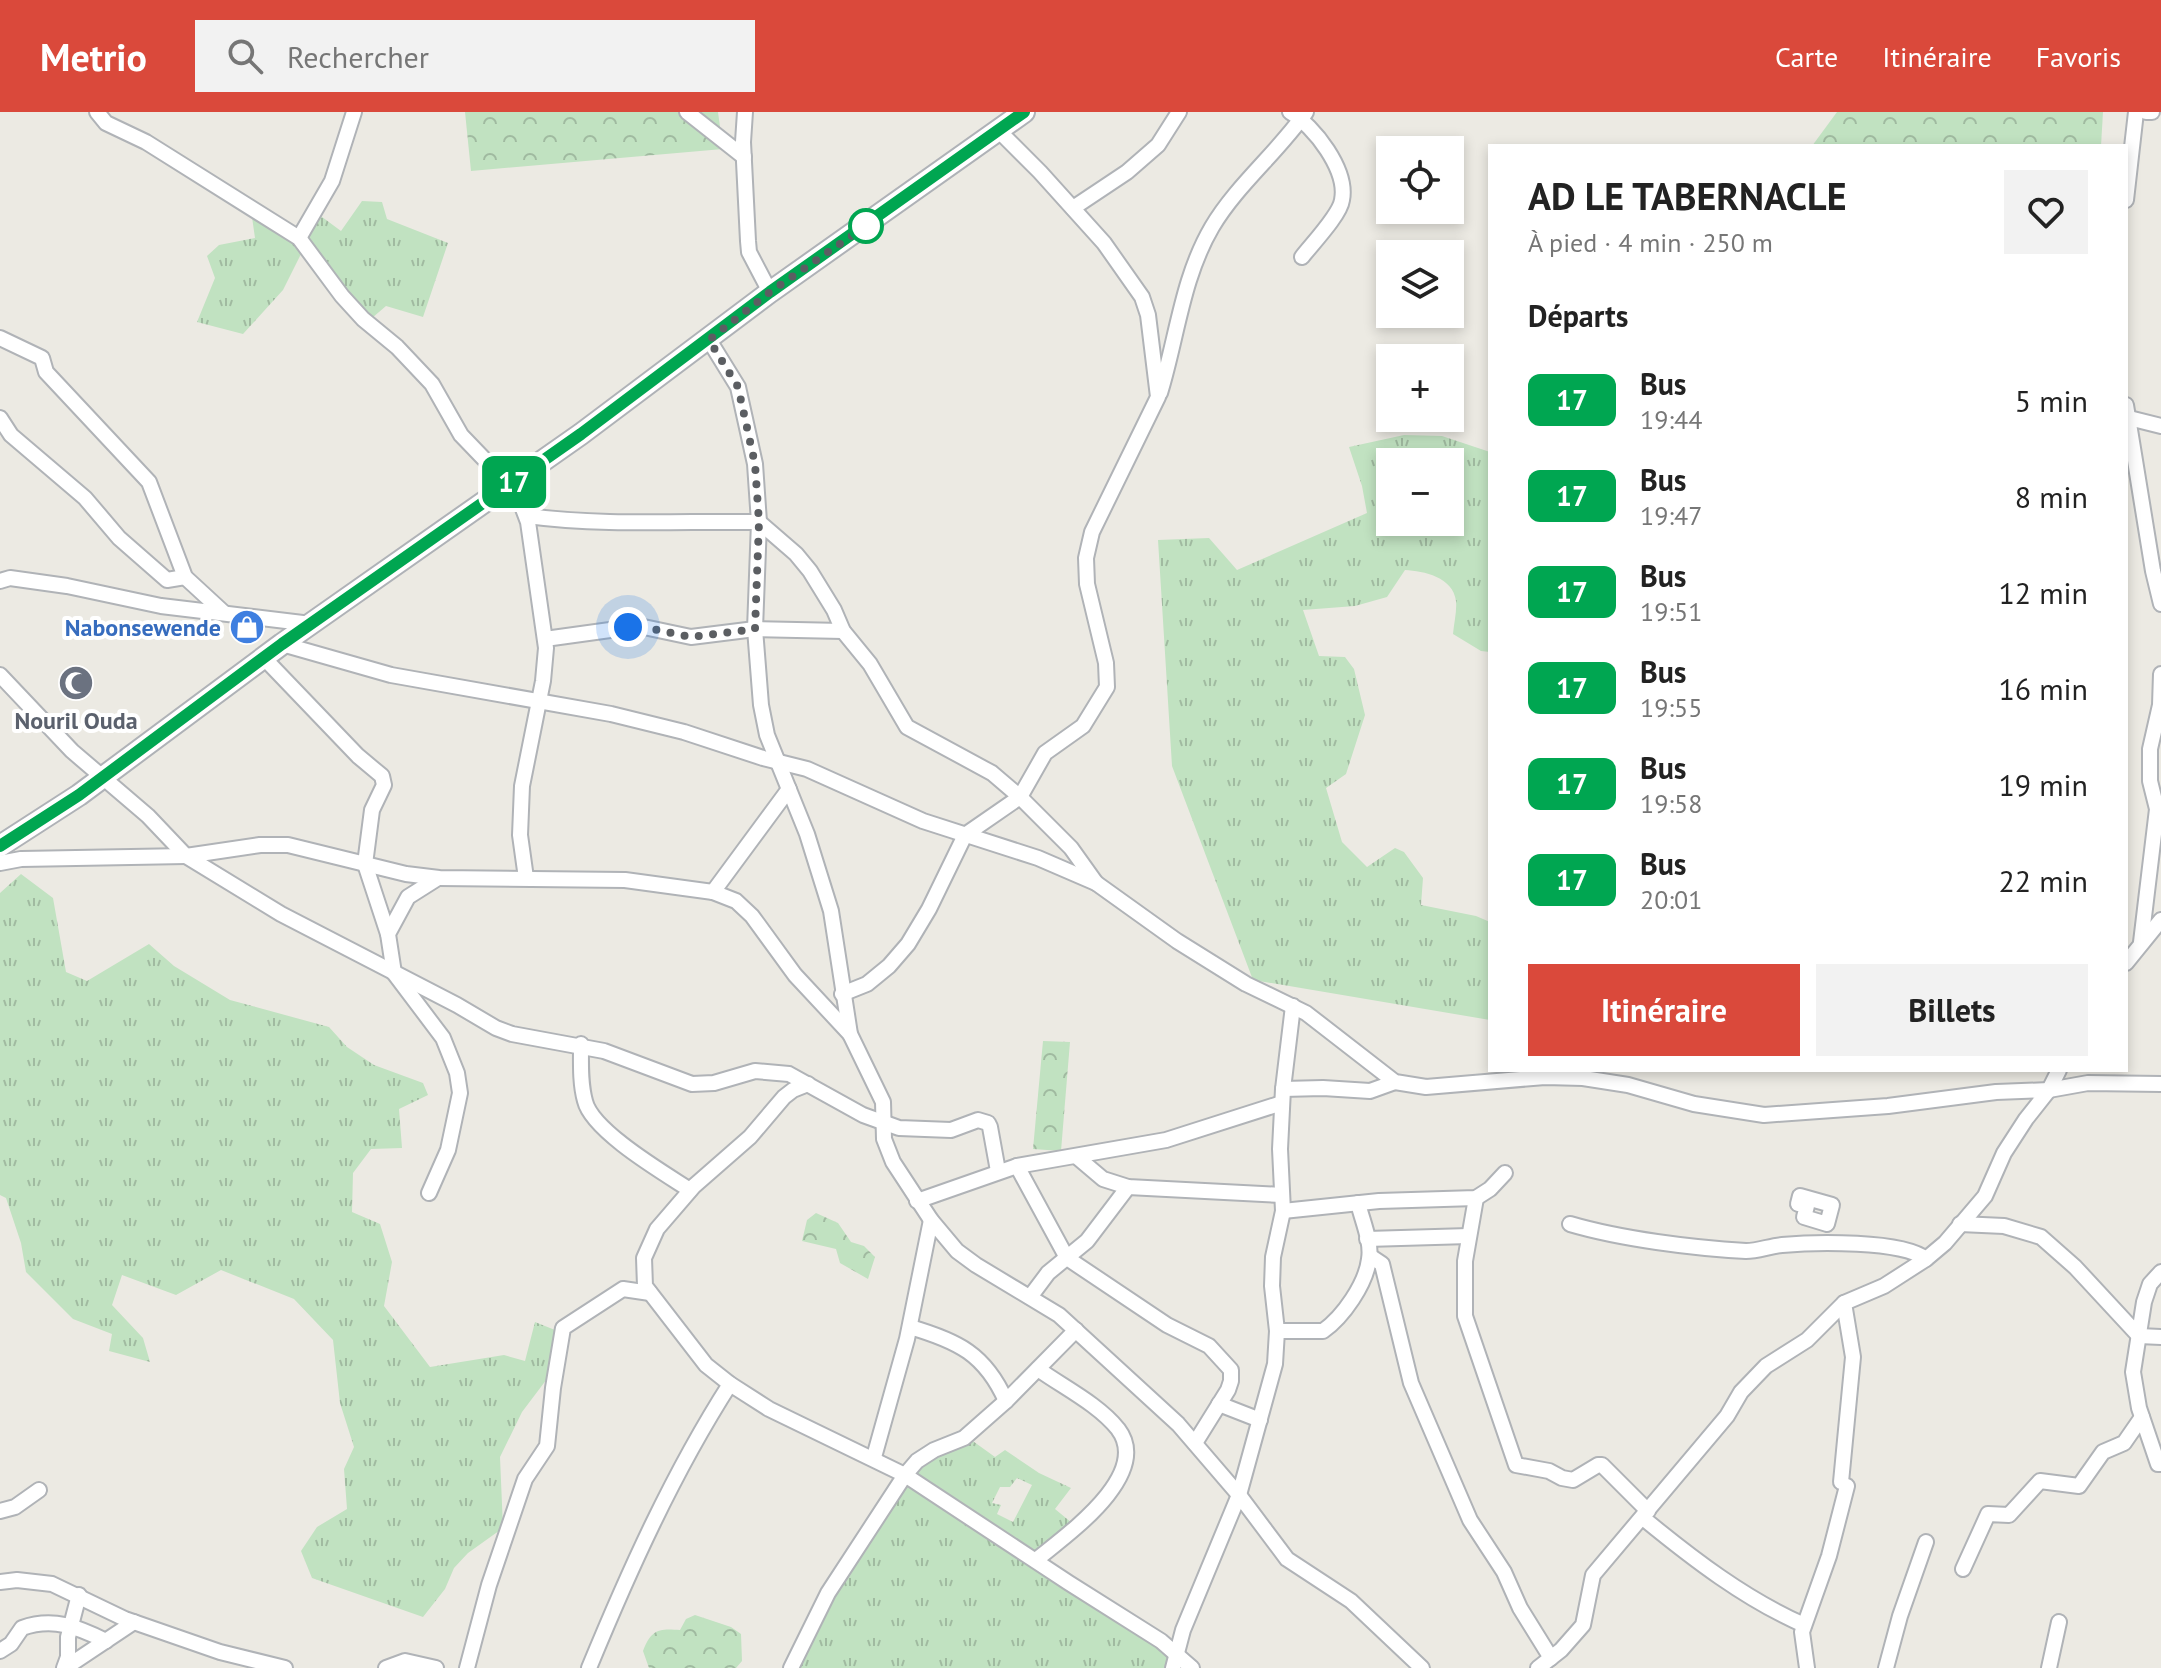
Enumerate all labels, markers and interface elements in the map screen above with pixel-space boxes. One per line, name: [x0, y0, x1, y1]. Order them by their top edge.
search box: [195, 20, 755, 92]
text: Metrio: [40, 32, 147, 81]
icon: search: [223, 34, 267, 78]
text: Rechercher: [287, 37, 429, 76]
text: Carte: [1775, 38, 1838, 75]
text: Itinéraire: [1882, 38, 1992, 75]
text: Favoris: [2036, 38, 2121, 75]
map controls: [1376, 136, 1464, 536]
button: locate: [1376, 136, 1464, 224]
button: heart: [2004, 170, 2088, 254]
text: AD LE TABERNACLE: [1528, 171, 1846, 220]
unlabelled marker: [849, 209, 883, 243]
text: À pied · 4 min · 250 m: [1528, 226, 1773, 259]
button: layers: [1376, 240, 1464, 328]
text: Départs: [1528, 296, 1628, 335]
button: +: [1376, 344, 1464, 432]
text: Bus: [1640, 364, 1687, 403]
text: 17: [1556, 381, 1588, 418]
text: 5 min: [2015, 381, 2088, 420]
text: 19:44: [1640, 403, 1702, 436]
button: −: [1376, 448, 1464, 536]
line badge: 17: [478, 456, 550, 508]
text: Bus: [1640, 460, 1687, 499]
text: 17: [498, 463, 530, 500]
text: 17: [1556, 477, 1588, 514]
text: 8 min: [2015, 477, 2088, 516]
text: 19:47: [1640, 499, 1702, 532]
text: Bus: [1640, 556, 1687, 595]
text: 17: [1556, 573, 1588, 610]
text: 12 min: [1998, 573, 2088, 612]
text: 19:51: [1640, 595, 1702, 628]
your location: [608, 607, 648, 647]
shop icon: Nabonsewende: [228, 608, 266, 646]
place label: Nabonsewende: [65, 612, 221, 643]
text: Bus: [1640, 652, 1687, 691]
mosque icon: Nouril Ouda: [57, 664, 95, 702]
text: 17: [1556, 669, 1588, 706]
text: 16 min: [1998, 669, 2088, 708]
text: 19:55: [1640, 691, 1702, 724]
place label: Nouril Ouda: [14, 705, 138, 736]
text: Bus: [1640, 748, 1687, 787]
text: 17: [1556, 765, 1588, 802]
text: 19 min: [1998, 765, 2088, 804]
text: 19:58: [1640, 787, 1702, 820]
text: Bus: [1640, 844, 1687, 883]
text: 17: [1556, 861, 1588, 898]
text: 22 min: [1998, 861, 2088, 900]
text: 20:01: [1640, 883, 1702, 916]
button: Itinéraire: [1528, 964, 1800, 1056]
button: Billets: [1816, 964, 2088, 1056]

